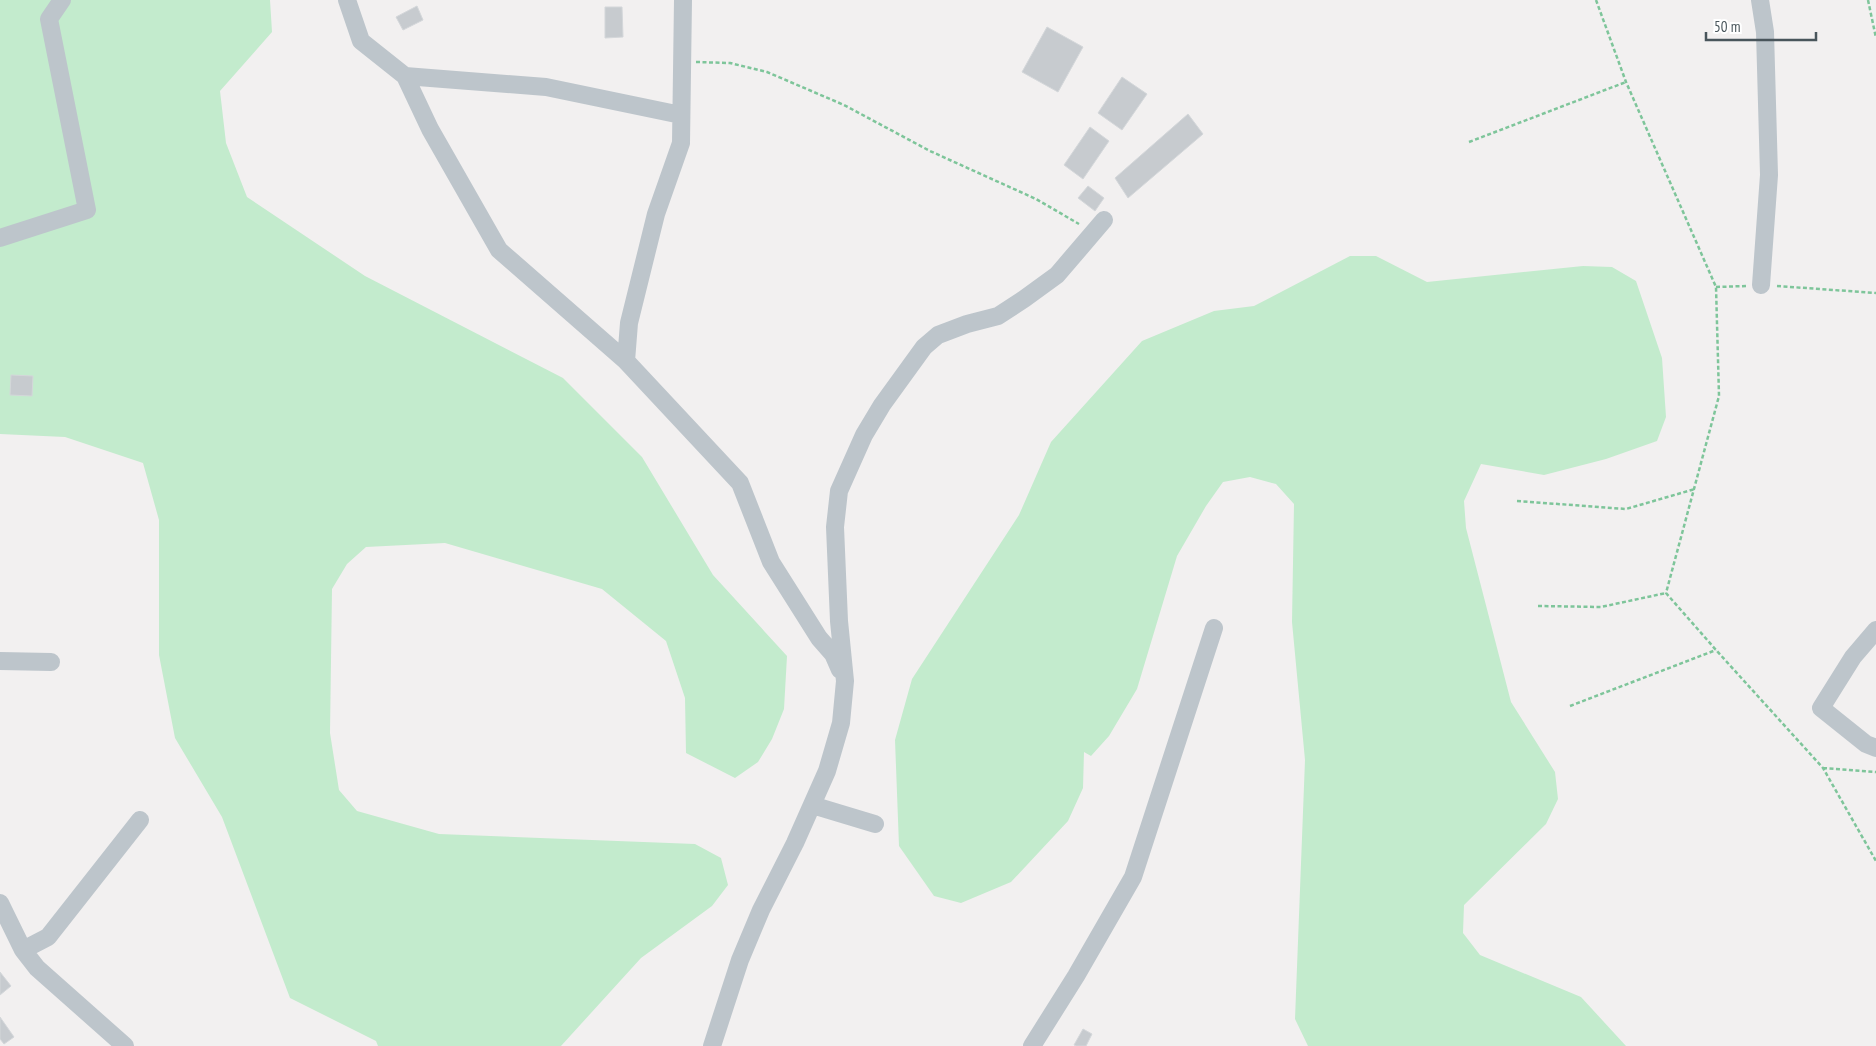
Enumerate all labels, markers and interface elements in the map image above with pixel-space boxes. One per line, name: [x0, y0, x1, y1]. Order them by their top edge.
scale bar: [1706, 10, 1816, 42]
text: 50 m: [1714, 17, 1740, 36]

